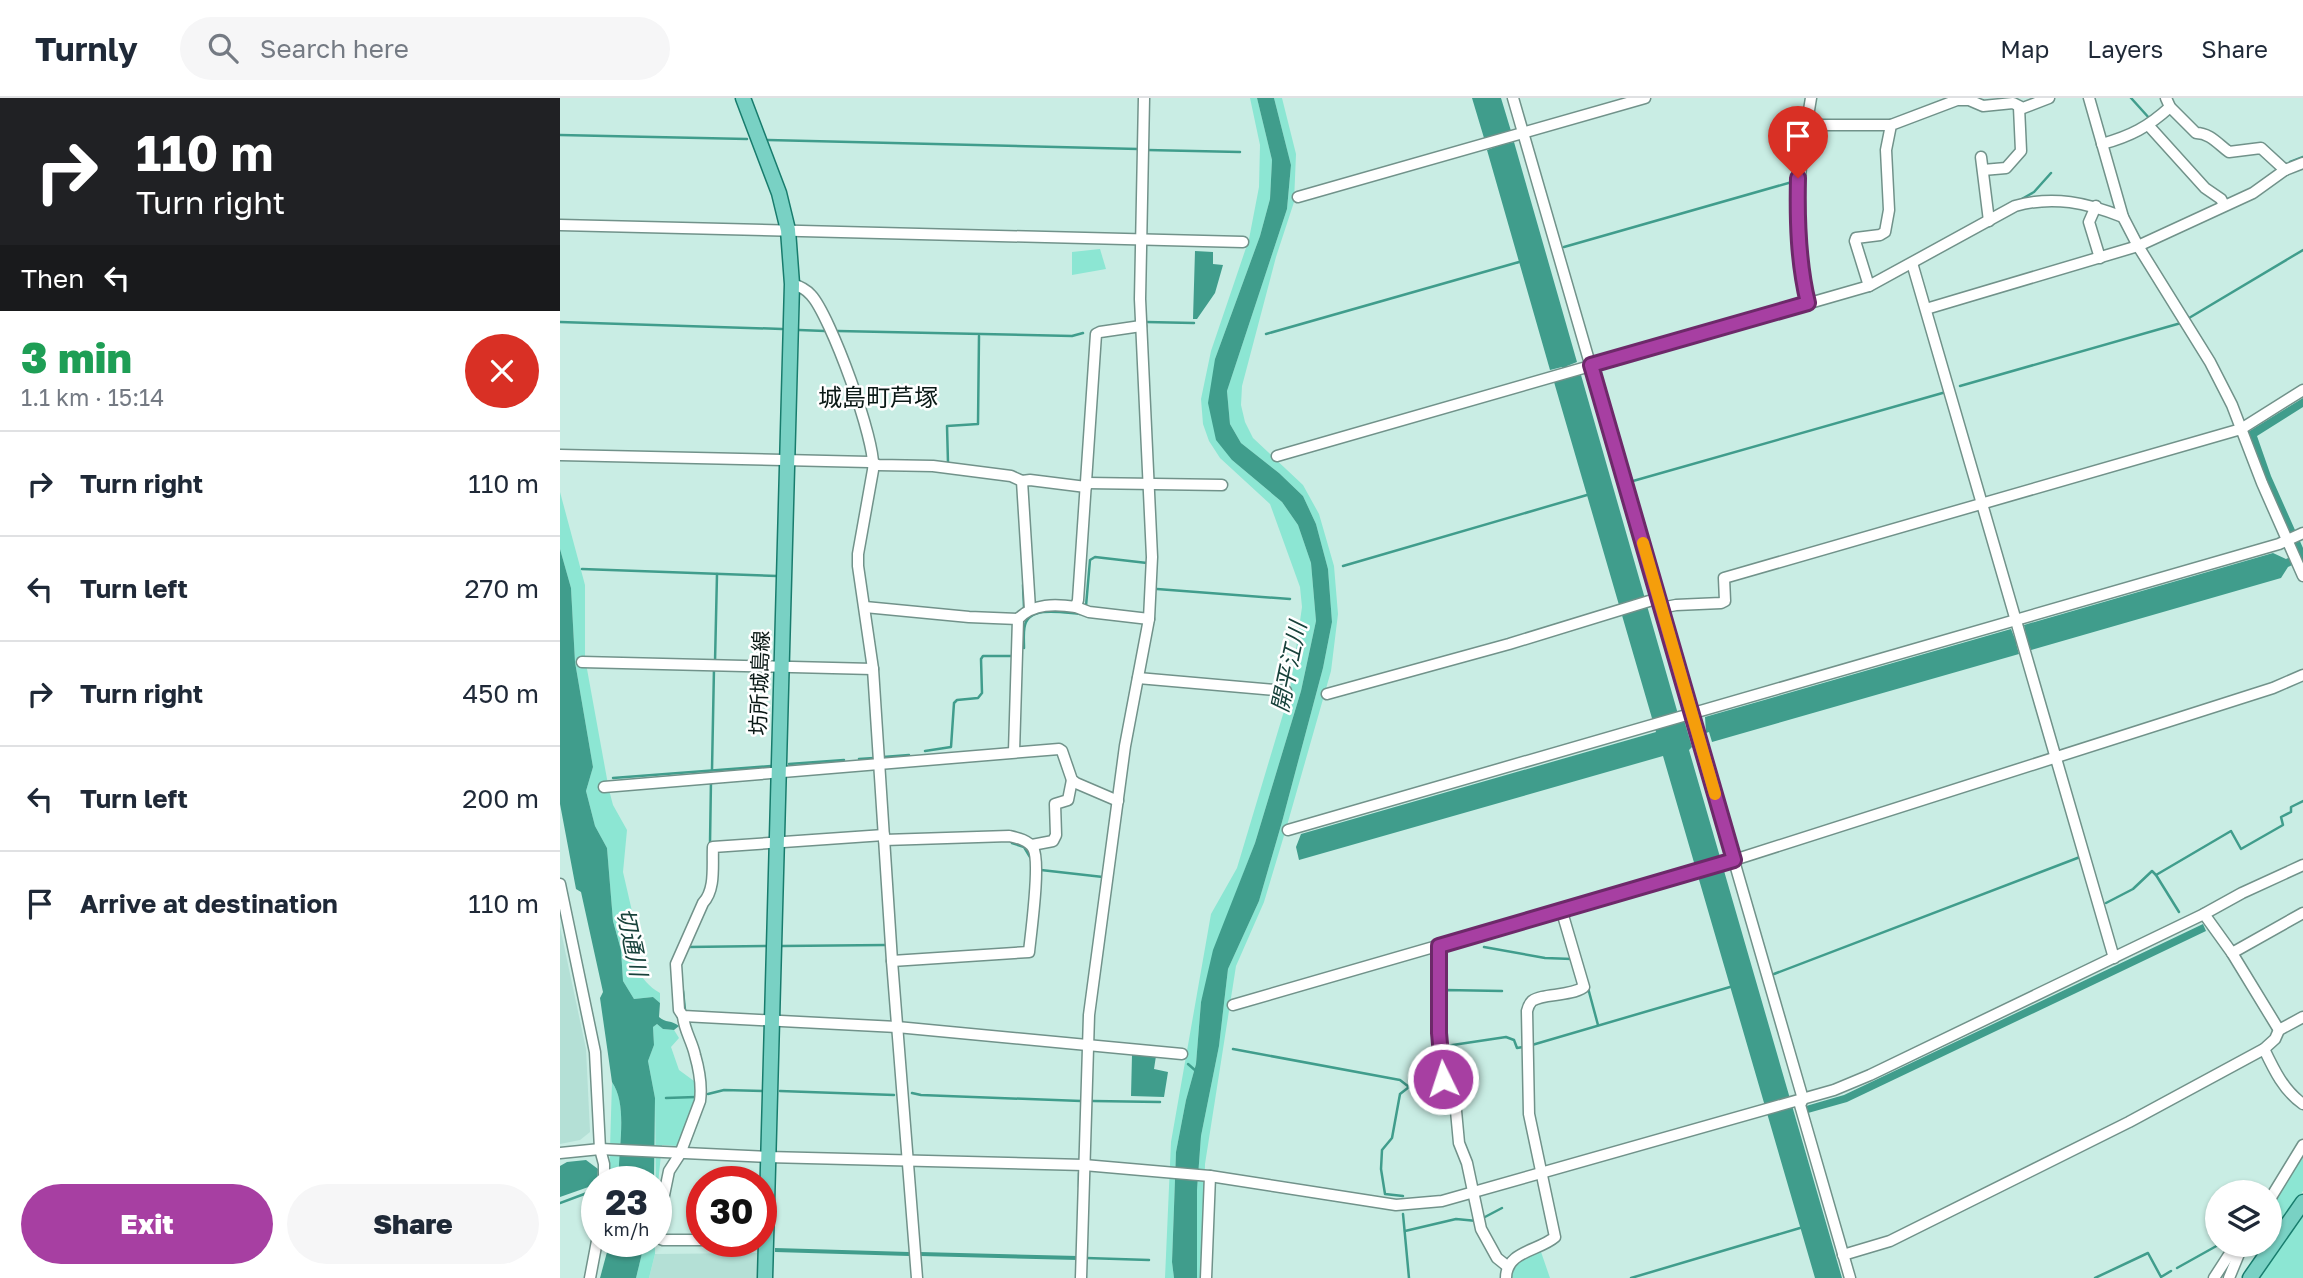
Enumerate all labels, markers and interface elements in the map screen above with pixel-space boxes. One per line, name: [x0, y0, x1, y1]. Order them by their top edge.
search box: [180, 17, 670, 80]
text: Turnly: [35, 29, 138, 68]
icon: search: [204, 29, 242, 67]
text: Search here: [260, 33, 409, 64]
text: Map: [2000, 34, 2049, 63]
text: Layers: [2087, 34, 2163, 63]
text: Share: [2201, 34, 2268, 63]
pin: [1768, 106, 1828, 178]
icon: arrive: [1779, 117, 1817, 155]
text: 110 m: [136, 123, 273, 182]
icon: right: [21, 126, 112, 217]
text: Turn right: [136, 183, 285, 221]
icon: left: [98, 259, 136, 297]
text: Then: [21, 263, 84, 294]
text: 3 min: [21, 332, 132, 382]
button: close: [465, 334, 539, 408]
district label: 城島町芦塚: [818, 382, 938, 411]
text: 1.1 km · 15:14: [21, 383, 164, 411]
icon: right: [21, 465, 59, 503]
text: Turn right: [80, 468, 203, 499]
text: 110 m: [468, 468, 539, 499]
icon: left: [21, 570, 59, 608]
text: Turn left: [80, 573, 188, 604]
text: 270 m: [465, 573, 539, 604]
water label: 開平江川: [1265, 616, 1312, 715]
street label: 坊所城島線: [744, 630, 774, 736]
icon: right: [21, 675, 59, 713]
text: Turn right: [80, 678, 203, 709]
text: 450 m: [462, 678, 539, 709]
icon: left: [21, 780, 59, 818]
text: Turn left: [80, 783, 188, 814]
text: 200 m: [462, 783, 539, 814]
icon: arrive: [21, 885, 59, 923]
text: Arrive at destination: [80, 888, 338, 919]
text: 110 m: [468, 888, 539, 919]
water label: 切通川: [612, 905, 654, 981]
position arrow: [1406, 1042, 1480, 1116]
speed limit sign: 30: [686, 1166, 777, 1257]
map controls: [2205, 1180, 2282, 1257]
button: layers: [2205, 1180, 2282, 1257]
text: 23: [605, 1181, 648, 1223]
button: Exit: [21, 1184, 273, 1264]
button: Share: [287, 1184, 539, 1264]
text: km/h: [604, 1218, 649, 1240]

